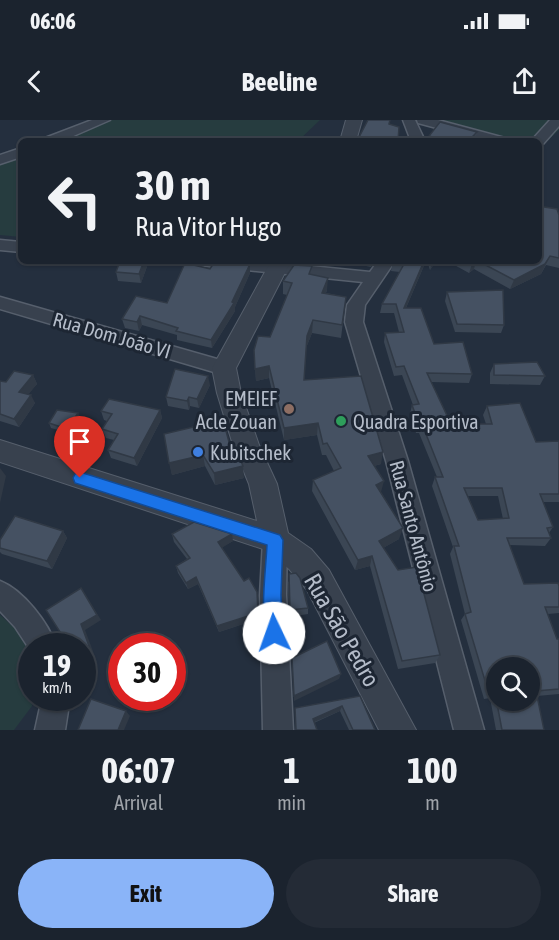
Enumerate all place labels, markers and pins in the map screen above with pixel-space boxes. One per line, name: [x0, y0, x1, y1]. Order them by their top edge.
place label: EMEIEF Acle Zouan: [196, 387, 277, 433]
marker: EMEIEF Acle Zouan: [282, 402, 296, 416]
place label: Quadra Esportiva: [353, 410, 479, 433]
marker: Quadra Esportiva: [334, 414, 348, 428]
pin: [54, 416, 105, 478]
place label: Kubitschek: [210, 441, 291, 464]
marker: Kubitschek: [191, 445, 205, 459]

